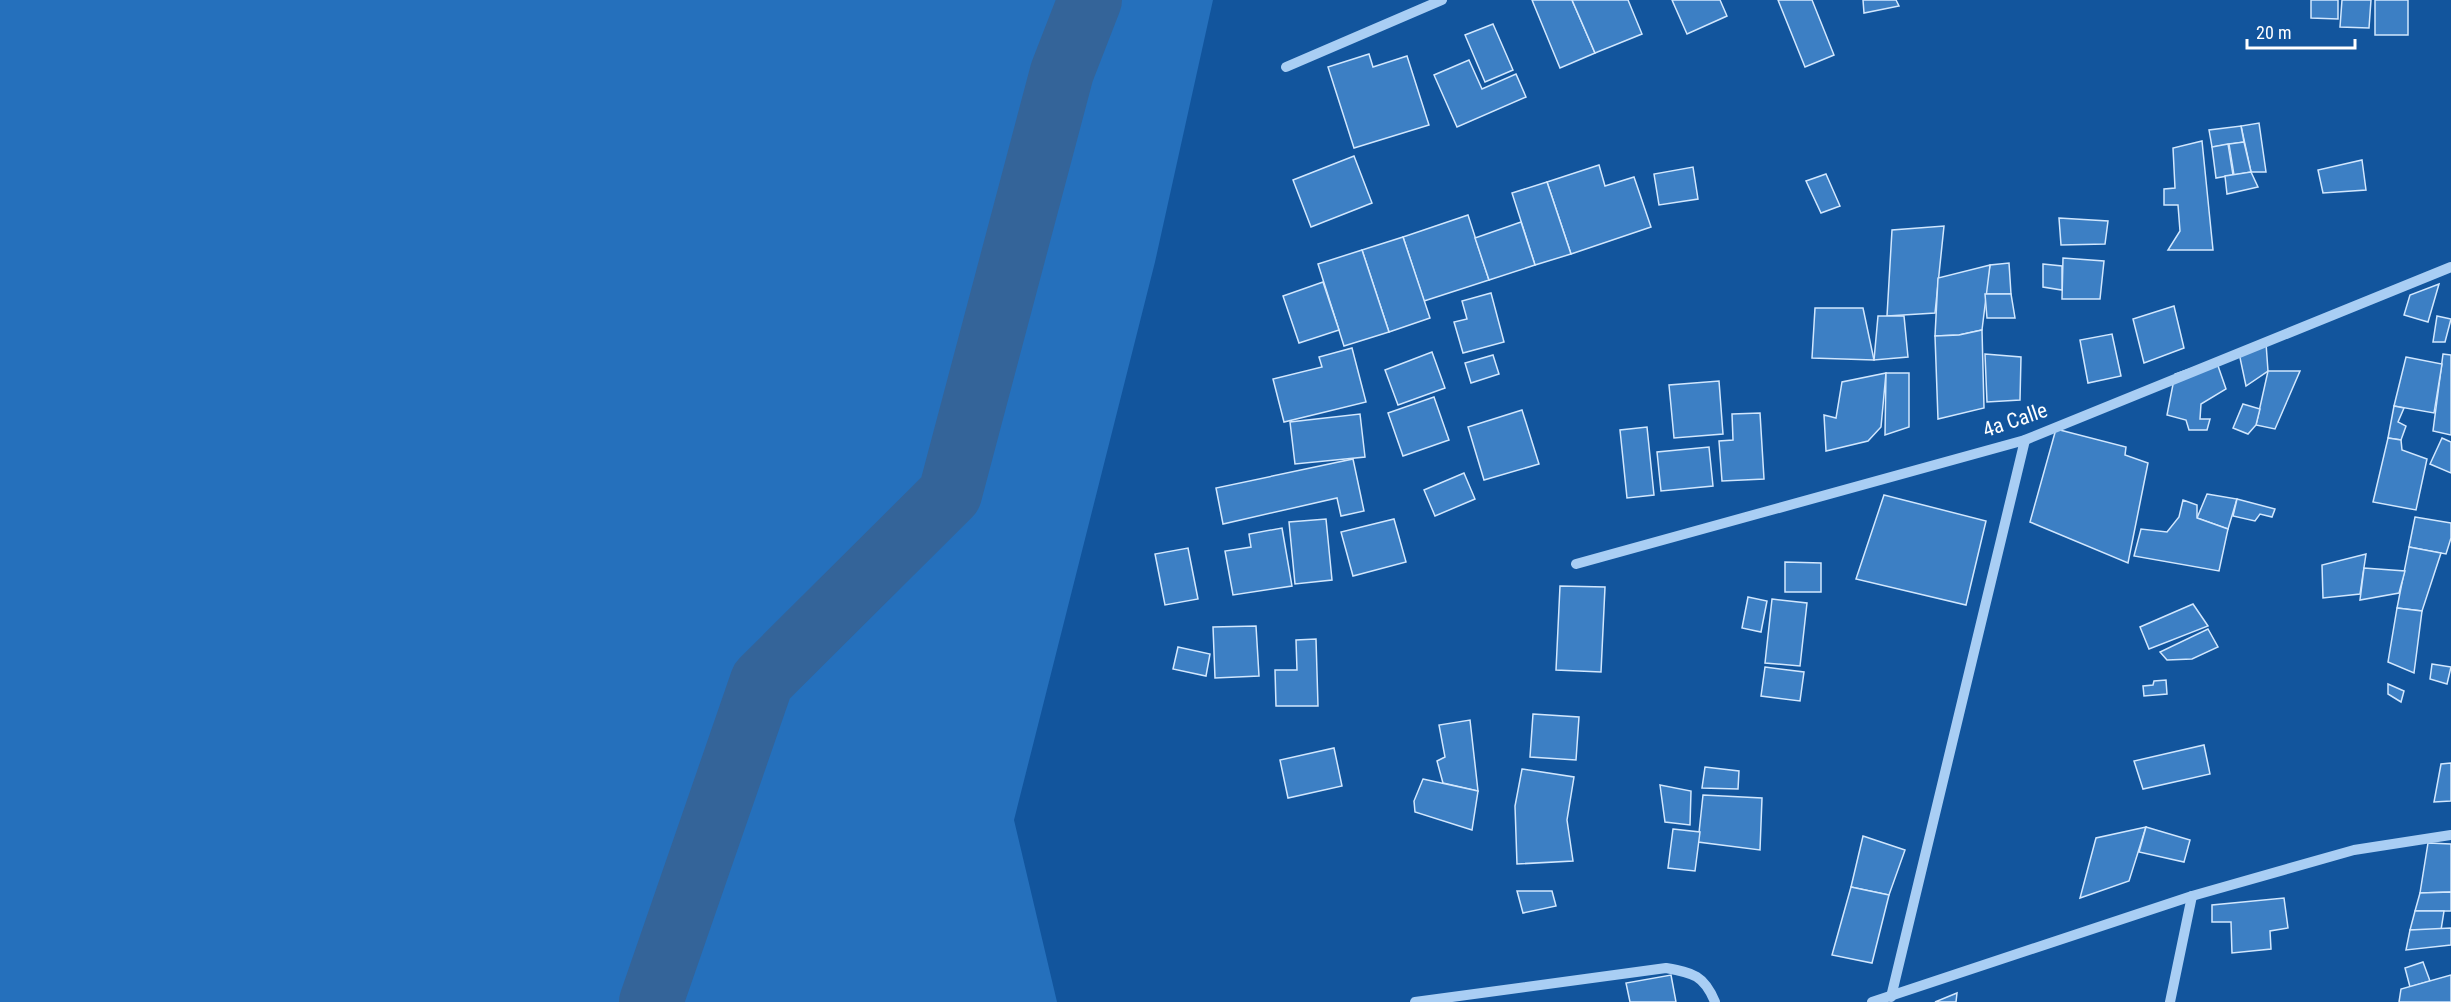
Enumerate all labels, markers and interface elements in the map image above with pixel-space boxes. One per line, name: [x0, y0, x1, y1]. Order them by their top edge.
scale bar: [2247, 12, 2355, 50]
text: 20 m: [2256, 22, 2291, 43]
street label: 4a Calle: [1980, 398, 2051, 442]

